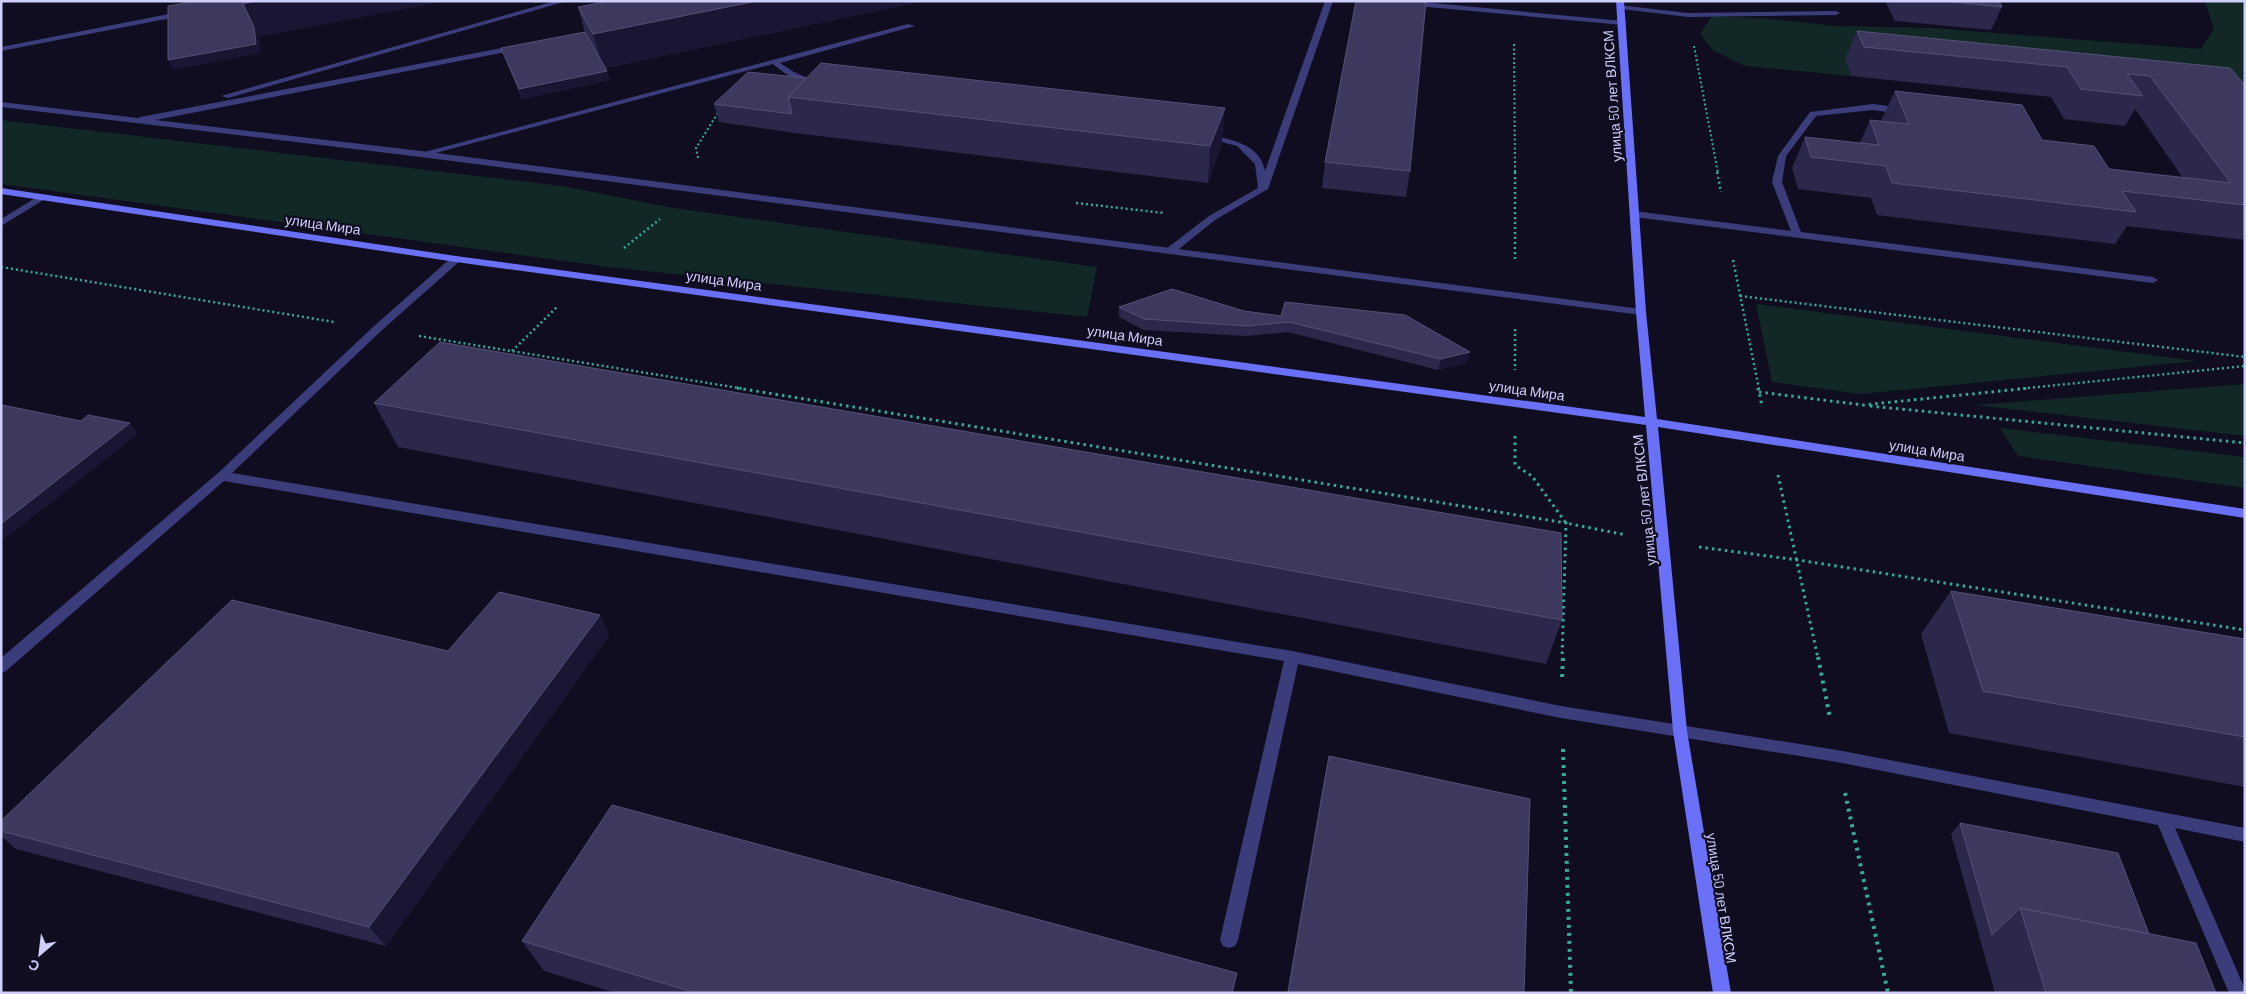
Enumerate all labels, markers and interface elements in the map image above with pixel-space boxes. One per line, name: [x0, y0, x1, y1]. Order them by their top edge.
street label: улица 50 лет ВЛКСМ: [1599, 30, 1625, 162]
street label: улица Мира: [284, 210, 362, 238]
street label: улица Мира: [685, 266, 763, 294]
street label: улица Мира: [1086, 321, 1164, 349]
street label: улица Мира: [1488, 376, 1566, 404]
street label: улица 50 лет ВЛКСМ: [1629, 434, 1659, 566]
street label: улица Мира: [1888, 436, 1966, 464]
street label: улица 50 лет ВЛКСМ: [1703, 832, 1741, 964]
north arrow: [15, 929, 65, 979]
text: С: [25, 956, 42, 976]

